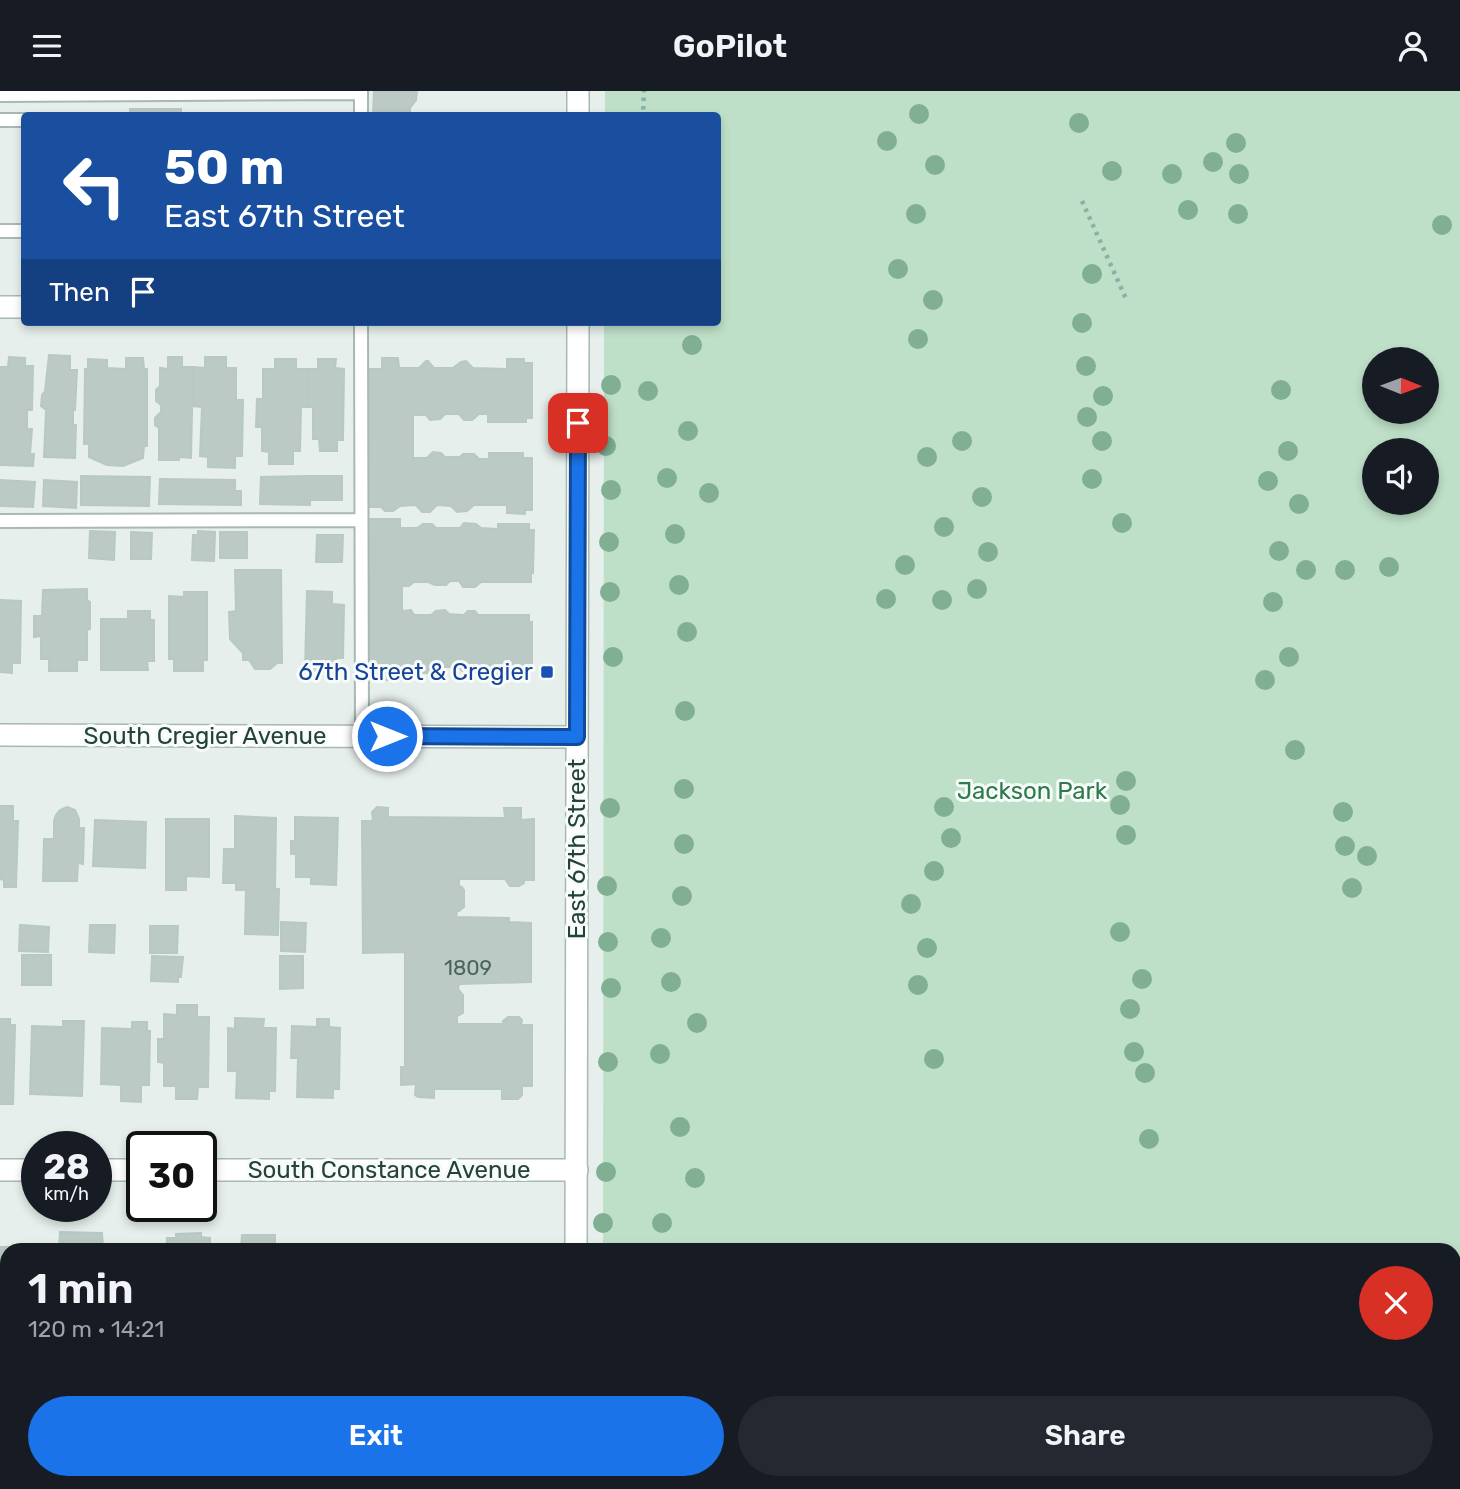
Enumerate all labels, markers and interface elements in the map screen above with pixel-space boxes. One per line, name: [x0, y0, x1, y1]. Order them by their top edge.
icon: menu: [28, 27, 66, 65]
text: GoPilot: [673, 27, 787, 65]
icon: person: [1394, 27, 1432, 65]
text: 50 m: [164, 138, 284, 196]
icon: left: [49, 140, 140, 231]
text: East 67th Street: [164, 197, 405, 235]
icon: arrive: [124, 273, 162, 311]
text: Then: [49, 277, 110, 308]
north arrow: [1362, 347, 1438, 423]
map controls: [1362, 347, 1439, 515]
pin: [548, 393, 608, 453]
icon: arrive: [559, 404, 597, 442]
button: sound: [1362, 438, 1439, 515]
place label: 67th Street & Cregier: [298, 658, 533, 686]
marker: 67th Street & Cregier: [539, 664, 555, 680]
position arrow: [350, 699, 424, 773]
street label: South Cregier Avenue: [84, 722, 326, 750]
street label: East 67th Street: [563, 759, 591, 939]
park label: Jackson Park: [957, 777, 1108, 805]
house number: 1809: [444, 955, 492, 980]
speed limit sign: 30: [126, 1131, 217, 1222]
text: 28: [43, 1146, 90, 1188]
street label: South Constance Avenue: [248, 1156, 530, 1184]
text: km/h: [44, 1183, 89, 1205]
text: 1 min: [28, 1264, 134, 1314]
button: close: [1359, 1266, 1433, 1340]
text: 120 m · 14:21: [28, 1315, 164, 1343]
button: Exit: [28, 1396, 724, 1476]
button: Share: [738, 1396, 1433, 1476]

